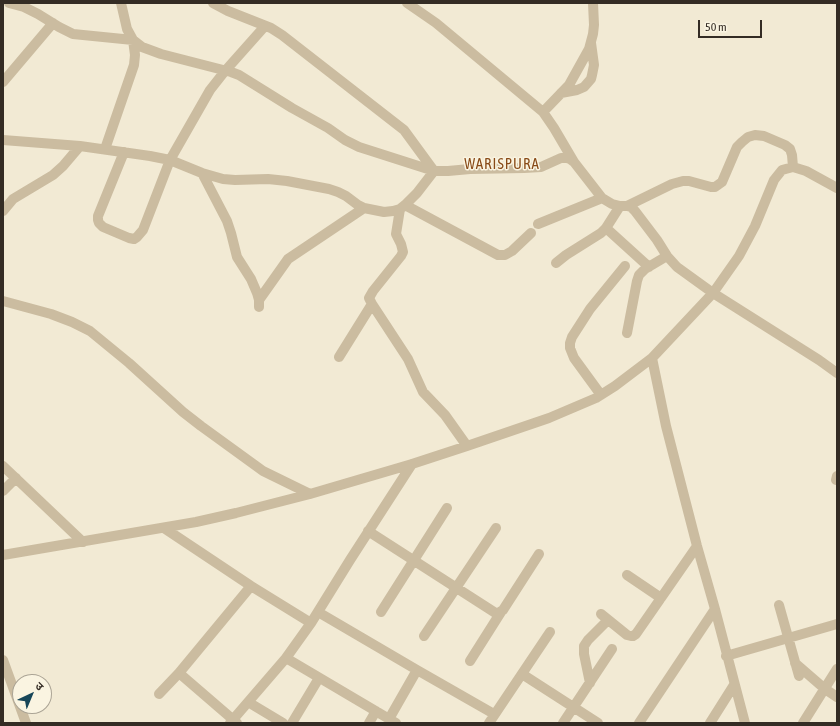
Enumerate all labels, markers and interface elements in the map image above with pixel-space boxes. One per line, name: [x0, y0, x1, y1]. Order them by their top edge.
scale bar: [700, 12, 764, 38]
text: 50 m: [705, 20, 727, 34]
district label: WARISPURA: [464, 155, 540, 173]
north arrow: [12, 674, 52, 714]
text: उ: [33, 680, 46, 693]

